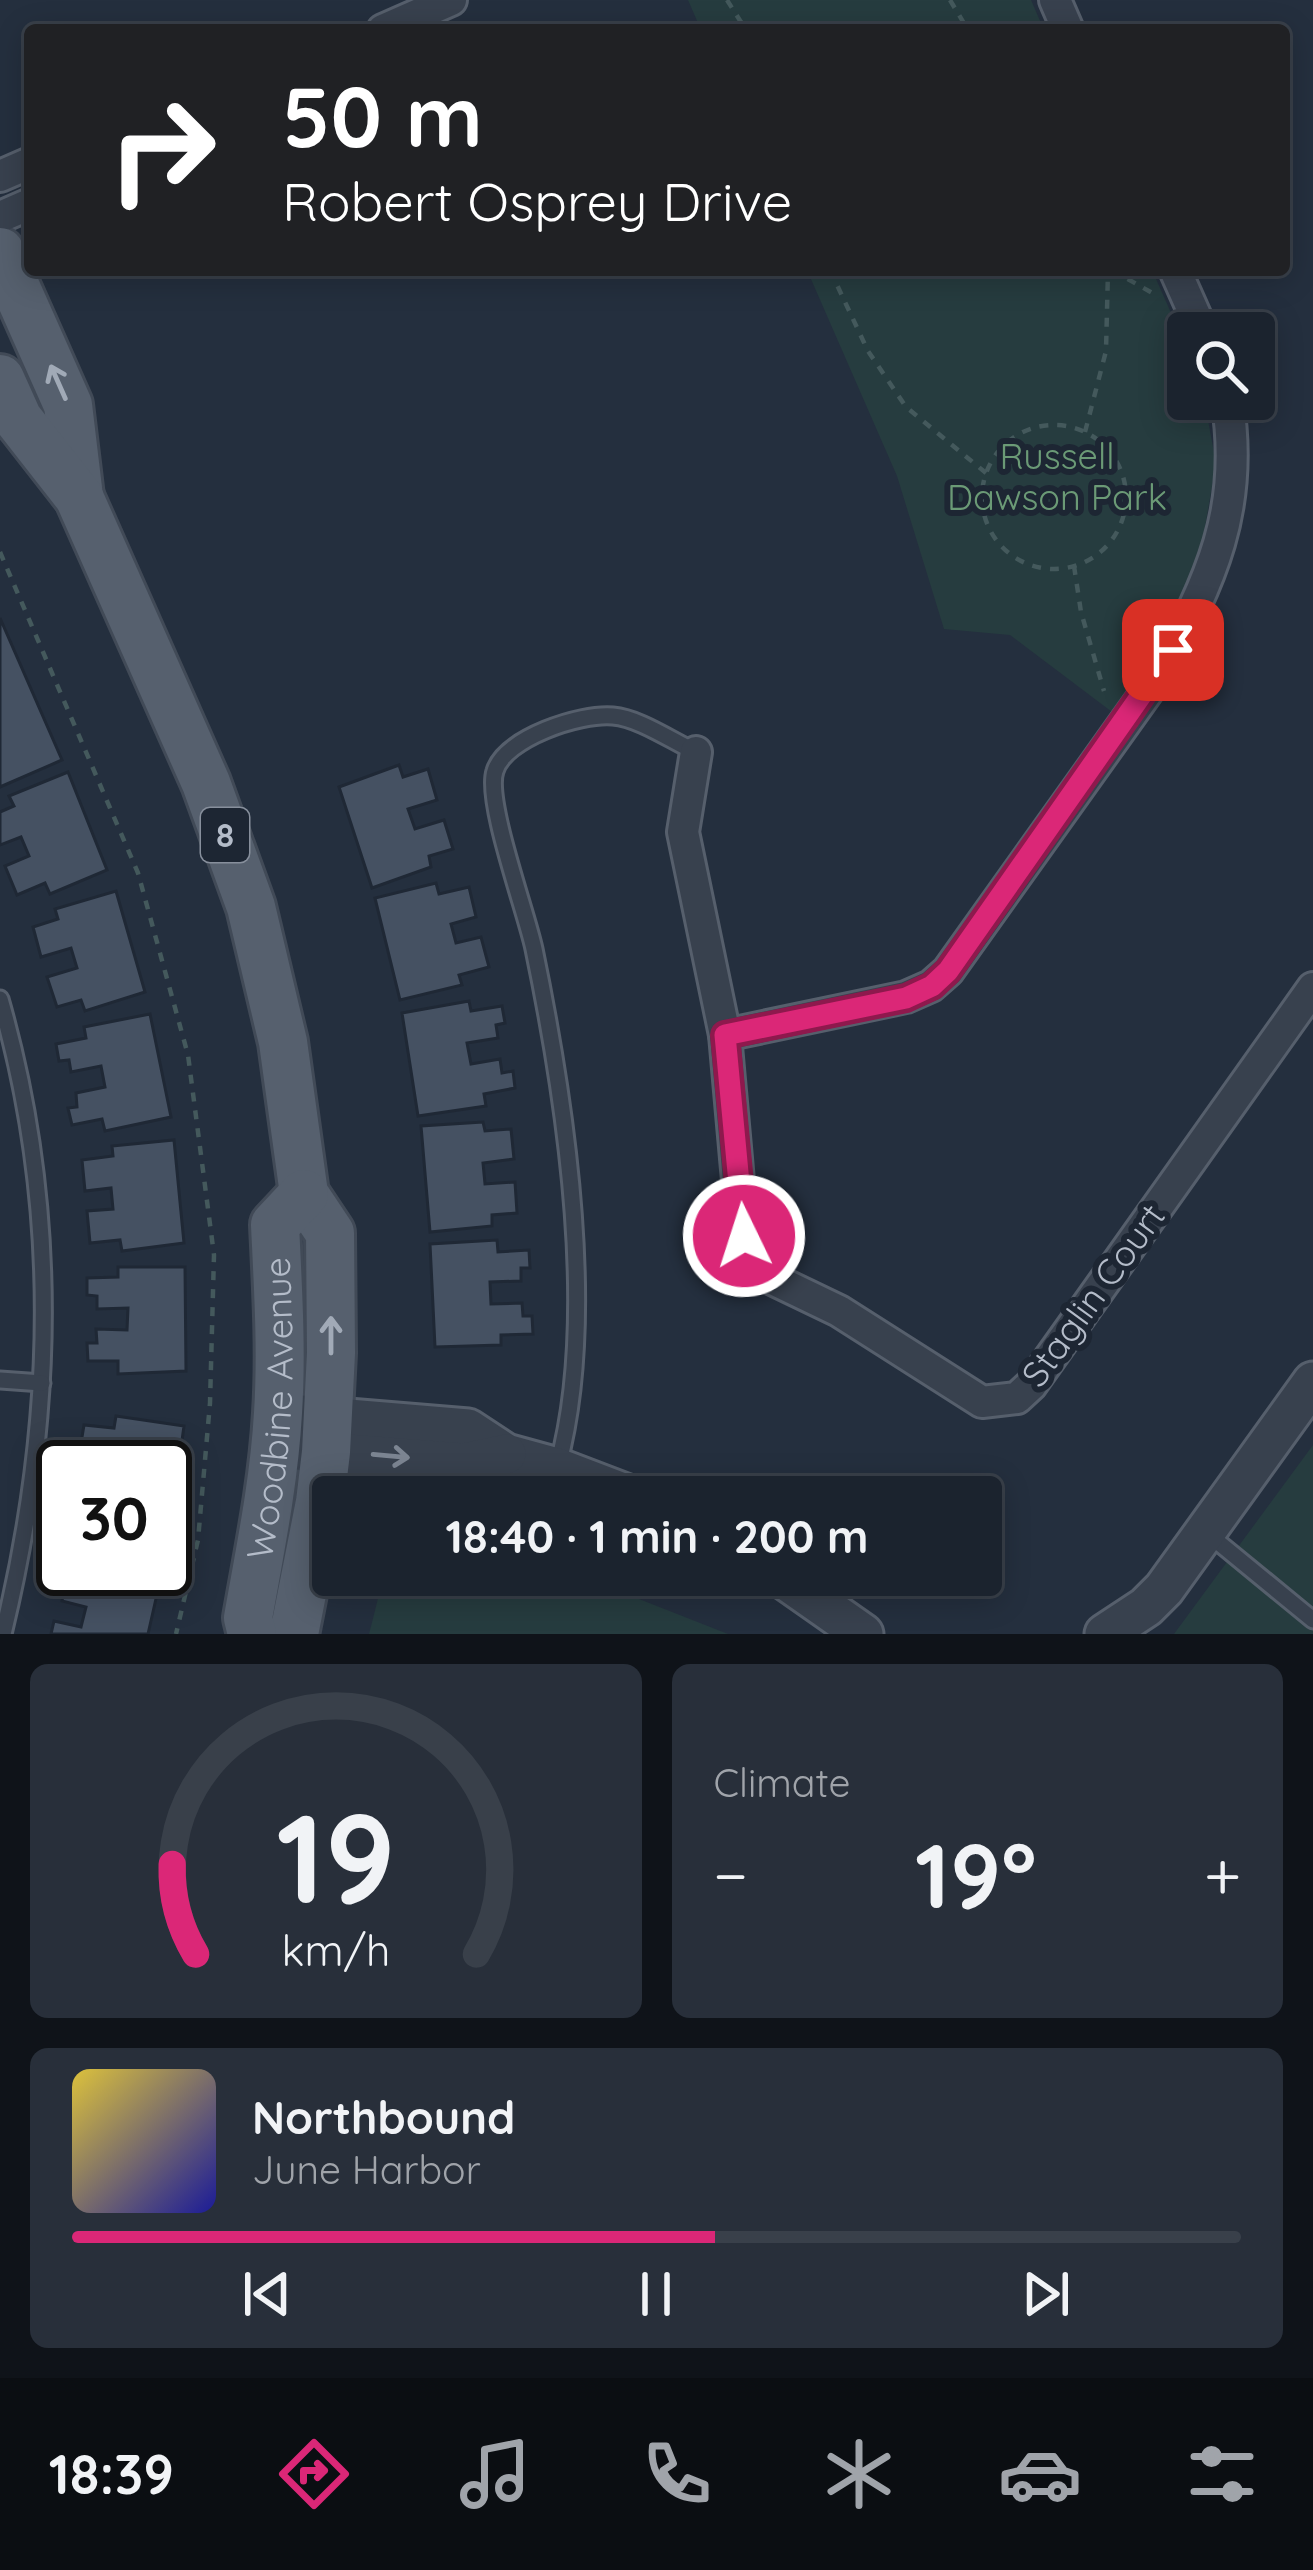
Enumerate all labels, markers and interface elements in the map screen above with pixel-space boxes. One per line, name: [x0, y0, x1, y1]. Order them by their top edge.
text: 50 m: [282, 63, 483, 168]
icon: right: [84, 72, 240, 228]
text: Robert Osprey Drive: [282, 167, 792, 235]
map controls: [1167, 312, 1275, 420]
button: search: [1167, 312, 1275, 420]
one-way arrow: [45, 365, 67, 401]
park label: Russell Dawson Park: [947, 433, 1167, 519]
pin: [1122, 599, 1224, 701]
icon: arrive: [1140, 617, 1206, 683]
road number: 8: [201, 808, 249, 862]
position arrow: [681, 1173, 807, 1299]
street label: Staglin Court: [1011, 1194, 1174, 1395]
street label: Woodbine Avenue: [236, 1256, 302, 1563]
one-way arrow: [320, 1316, 342, 1355]
speed limit sign: 30: [36, 1440, 192, 1596]
one-way arrow: [371, 1445, 410, 1468]
text: 18:40 · 1 min · 200 m: [446, 1508, 868, 1564]
text: Climate: [714, 1758, 851, 1807]
text: 19: [276, 1778, 395, 1934]
text: 19°: [915, 1818, 1037, 1931]
text: −: [714, 1833, 748, 1916]
text: +: [1204, 1833, 1241, 1916]
text: km/h: [281, 1923, 390, 1977]
text: Northbound: [252, 2089, 515, 2145]
text: June Harbor: [252, 2145, 481, 2194]
icon: previous: [234, 2261, 300, 2327]
icon: pause: [623, 2261, 689, 2327]
icon: next: [1013, 2261, 1079, 2327]
icon: directions: [272, 2432, 356, 2516]
icon: music: [453, 2432, 537, 2516]
icon: phone: [635, 2432, 719, 2516]
icon: climate: [817, 2432, 901, 2516]
icon: car: [998, 2432, 1082, 2516]
icon: filters: [1180, 2432, 1264, 2516]
text: 18:39: [49, 2440, 174, 2508]

